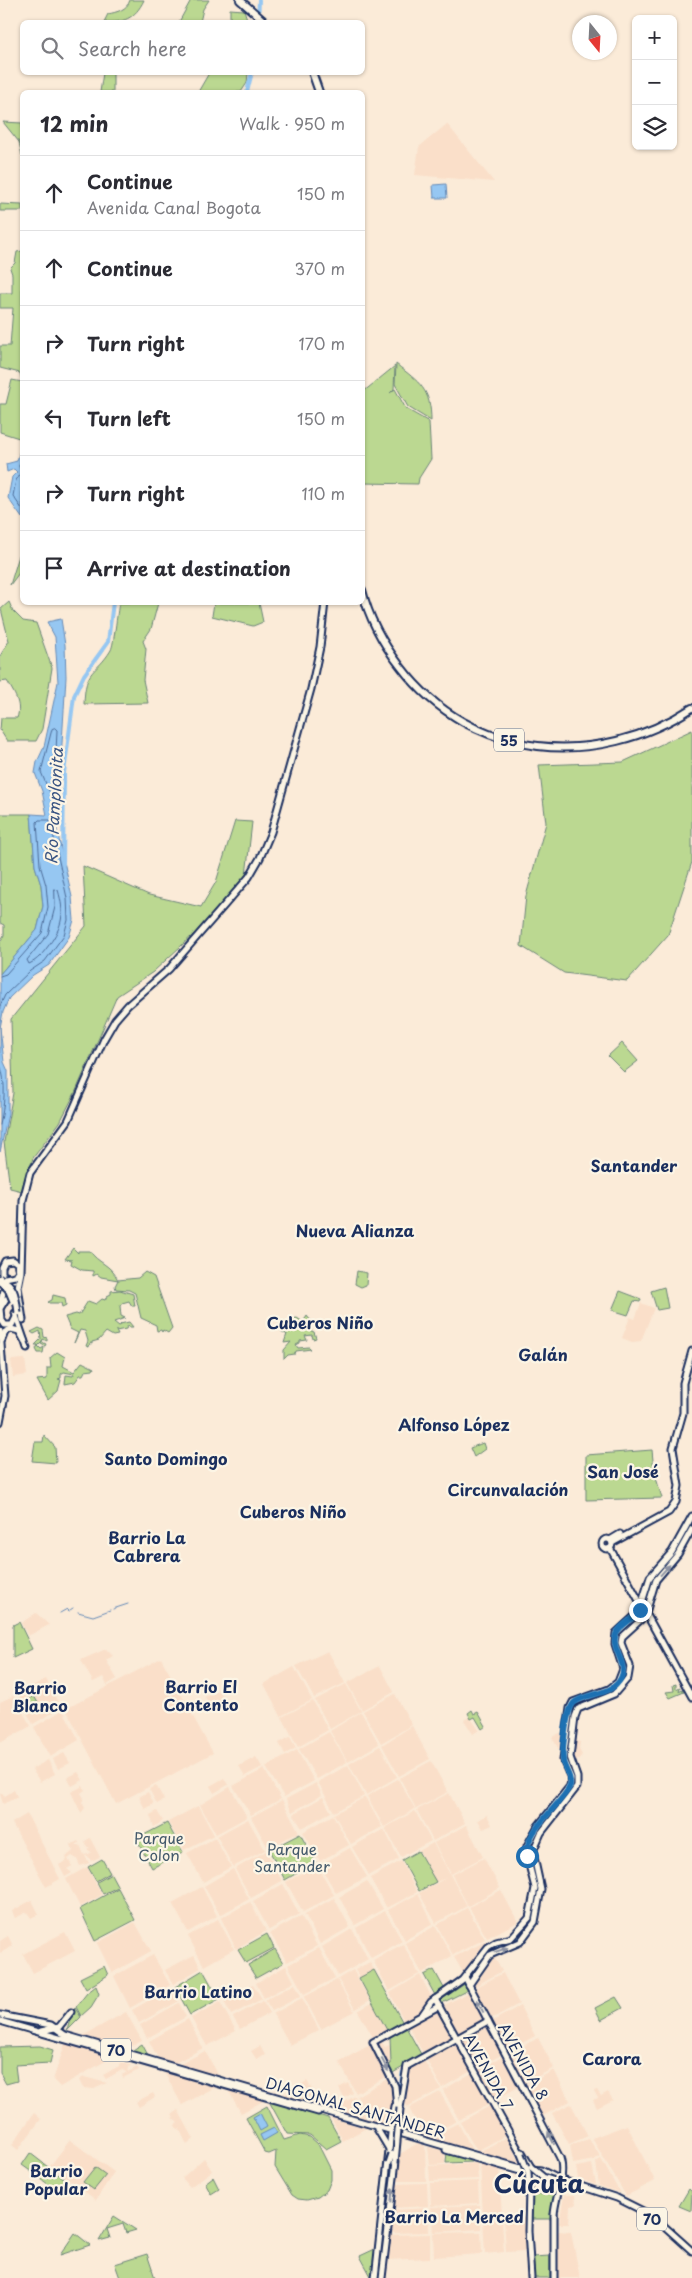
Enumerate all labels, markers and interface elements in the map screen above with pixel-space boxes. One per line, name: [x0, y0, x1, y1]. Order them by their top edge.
north arrow: [572, 15, 617, 60]
map controls: [632, 15, 677, 150]
button: +: [632, 15, 677, 60]
search box: [20, 20, 365, 75]
icon: search: [38, 34, 66, 62]
text: Search here: [78, 34, 187, 62]
button: −: [632, 60, 677, 105]
button: layers: [632, 105, 677, 150]
text: 12 min: [40, 107, 109, 139]
text: Walk · 950 m: [239, 111, 345, 135]
text: Continue: [87, 167, 173, 195]
icon: ahead: [40, 179, 68, 207]
text: 150 m: [297, 181, 345, 205]
text: Avenida Canal Bogota: [87, 195, 261, 219]
icon: ahead: [40, 254, 68, 282]
text: Continue: [87, 254, 173, 282]
text: 370 m: [295, 256, 345, 280]
icon: right: [40, 329, 68, 357]
text: Turn right: [87, 329, 185, 357]
text: 170 m: [299, 331, 345, 355]
icon: left: [40, 404, 68, 432]
text: Turn left: [87, 404, 171, 432]
text: 150 m: [297, 406, 345, 430]
icon: right: [40, 479, 68, 507]
text: Turn right: [87, 479, 185, 507]
text: 110 m: [302, 481, 345, 505]
icon: arrive: [40, 554, 68, 582]
text: Arrive at destination: [87, 554, 291, 582]
road number: 55: [494, 728, 524, 752]
water label: Río Pamplonita: [38, 746, 68, 865]
district label: Santander: [591, 1153, 678, 1177]
district label: Nueva Alianza: [296, 1218, 414, 1242]
district label: Cuberos Niño: [267, 1310, 374, 1334]
district label: Galán: [518, 1342, 568, 1366]
district label: Alfonso López: [398, 1412, 510, 1436]
district label: Santo Domingo: [104, 1446, 228, 1470]
district label: San José: [587, 1459, 659, 1483]
district label: Circunvalación: [448, 1477, 569, 1501]
district label: Cuberos Niño: [240, 1499, 347, 1523]
district label: Barrio La Cabrera: [108, 1525, 186, 1567]
one-way arrow: [659, 1564, 671, 1576]
route end: [629, 1599, 652, 1622]
district label: Barrio El Contento: [164, 1674, 238, 1716]
district label: Barrio Blanco: [12, 1675, 68, 1717]
park label: Parque Colon: [134, 1826, 184, 1866]
park label: Parque Santander: [254, 1837, 330, 1877]
route start: [516, 1845, 539, 1868]
one-way arrow: [494, 1946, 509, 1954]
district label: Barrio Latino: [144, 1979, 252, 2003]
one-way arrow: [476, 1998, 484, 2013]
street label: AVENIDA 8: [493, 2018, 555, 2104]
street label: AVENIDA 7: [459, 2029, 520, 2114]
road number: 70: [101, 2038, 131, 2062]
district label: Carora: [582, 2046, 642, 2070]
one-way arrow: [381, 2059, 390, 2072]
street label: DIAGONAL SANTANDER: [263, 2070, 449, 2144]
one-way arrow: [547, 2131, 555, 2145]
district label: Barrio Popular: [25, 2158, 88, 2200]
district label: Cúcuta: [494, 2164, 585, 2202]
one-way arrow: [388, 2187, 396, 2203]
district label: Barrio La Merced: [384, 2204, 524, 2228]
road number: 70: [637, 2208, 667, 2230]

